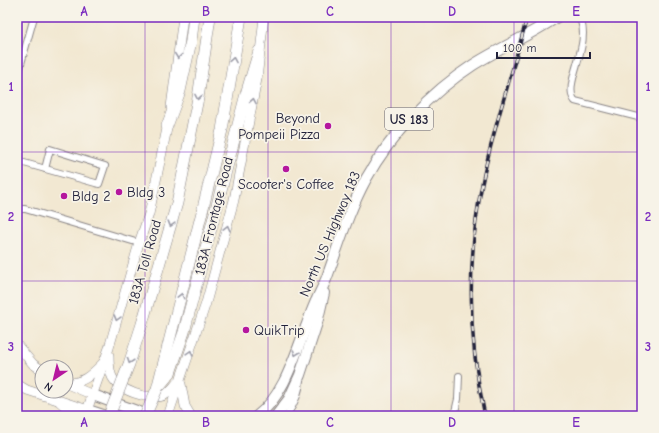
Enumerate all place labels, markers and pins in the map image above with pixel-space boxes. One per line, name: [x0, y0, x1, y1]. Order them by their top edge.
place label: Beyond Pompeii Pizza: [238, 110, 320, 143]
marker: Beyond Pompeii Pizza: [323, 121, 333, 131]
marker: Scooter's Coffee: [281, 164, 291, 174]
place label: Scooter's Coffee: [238, 176, 334, 193]
place label: Bldg 3: [127, 184, 165, 201]
marker: Bldg 3: [114, 187, 124, 197]
place label: Bldg 2: [72, 188, 111, 205]
marker: Bldg 2: [59, 191, 69, 201]
place label: QuikTrip: [254, 322, 305, 339]
marker: QuikTrip: [241, 325, 251, 335]

